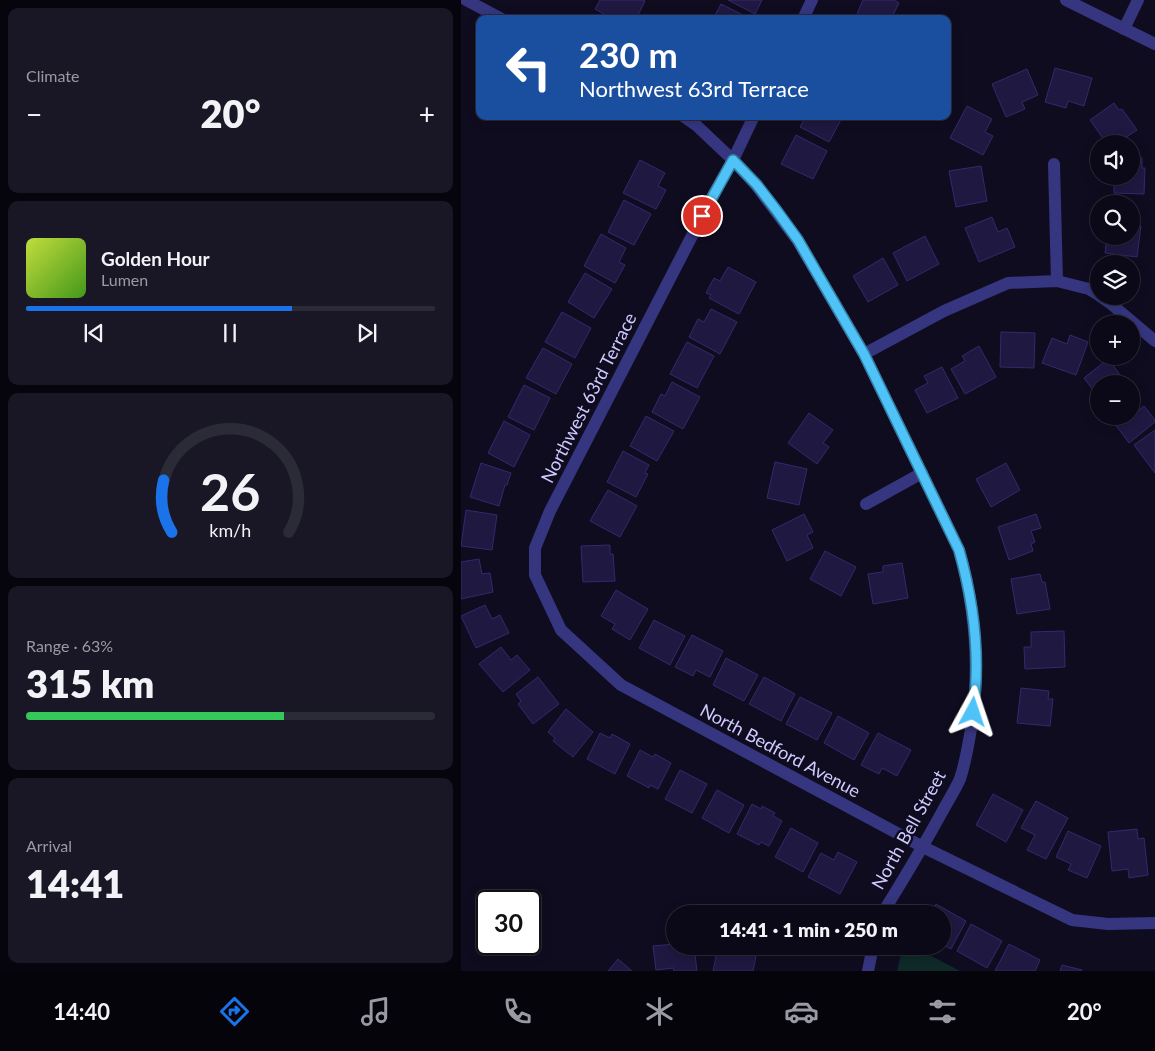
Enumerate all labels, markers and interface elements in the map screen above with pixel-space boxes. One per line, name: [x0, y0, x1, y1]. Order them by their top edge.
text: 230 m: [579, 33, 678, 75]
icon: left: [496, 35, 561, 100]
text: Climate: [26, 66, 79, 85]
text: Northwest 63rd Terrace: [579, 75, 809, 102]
text: 20°: [201, 90, 260, 136]
text: −: [26, 97, 42, 131]
text: +: [419, 97, 435, 131]
map controls: [1090, 135, 1140, 425]
button: sound: [1090, 135, 1140, 185]
pin: [681, 195, 723, 237]
button: search: [1090, 195, 1140, 245]
icon: arrive: [688, 202, 716, 230]
text: Golden Hour: [101, 247, 210, 270]
button: layers: [1090, 255, 1140, 305]
text: Lumen: [101, 270, 148, 289]
street label: Northwest 63rd Terrace: [536, 309, 641, 486]
button: +: [1090, 315, 1140, 365]
icon: previous: [80, 319, 108, 347]
icon: pause: [216, 319, 244, 347]
icon: next: [353, 319, 381, 347]
button: −: [1090, 375, 1140, 425]
text: 26: [200, 460, 261, 522]
text: km/h: [210, 519, 251, 541]
text: Range · 63%: [26, 636, 113, 655]
text: 315 km: [26, 660, 154, 706]
position arrow: [946, 685, 998, 737]
street label: North Bedford Avenue: [696, 699, 864, 802]
street label: North Bell Street: [866, 766, 950, 893]
text: Arrival: [26, 836, 72, 855]
text: 14:41: [26, 860, 124, 906]
speed limit sign: 30: [476, 890, 541, 955]
text: 14:41 · 1 min · 250 m: [719, 918, 898, 941]
icon: directions: [217, 994, 252, 1029]
icon: music: [358, 994, 393, 1029]
icon: phone: [500, 994, 535, 1029]
icon: climate: [642, 994, 677, 1029]
icon: car: [784, 994, 819, 1029]
icon: filters: [925, 994, 960, 1029]
text: 14:40: [53, 998, 110, 1025]
text: 20°: [1067, 998, 1102, 1025]

